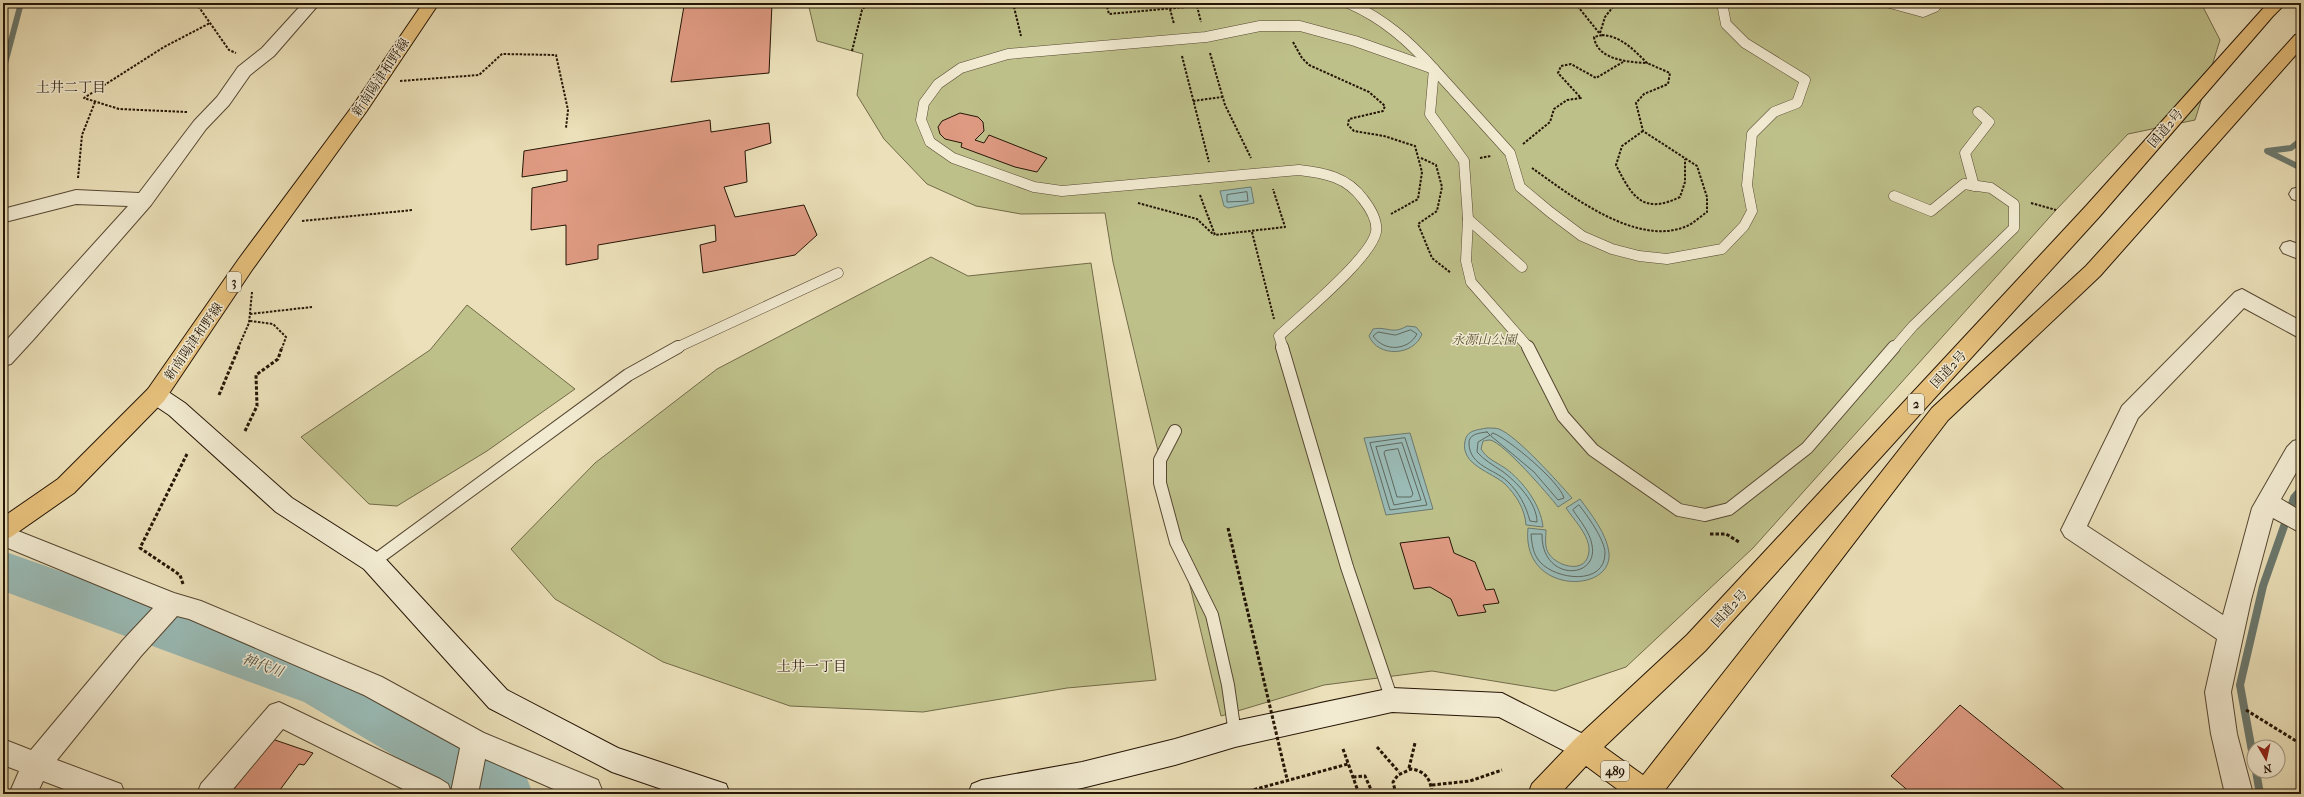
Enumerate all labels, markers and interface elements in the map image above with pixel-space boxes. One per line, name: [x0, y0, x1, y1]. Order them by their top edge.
street label: 新南陽津和野線: [349, 35, 412, 119]
district label: 土井二丁目: [36, 79, 106, 96]
street label: 国道2号: [2145, 106, 2186, 150]
road number: 3: [227, 272, 241, 292]
street label: 新南陽津和野線: [161, 300, 226, 383]
park label: 永源山公園: [1451, 332, 1518, 347]
street label: 国道2号: [1927, 348, 1969, 391]
road number: 2: [1908, 394, 1924, 414]
street label: 国道2号: [1708, 587, 1750, 630]
water label: 神代川: [240, 650, 287, 681]
district label: 土井一丁目: [777, 658, 847, 675]
north arrow: [2246, 739, 2286, 779]
road number: 489: [1601, 761, 1629, 781]
text: N: [2262, 761, 2273, 776]

